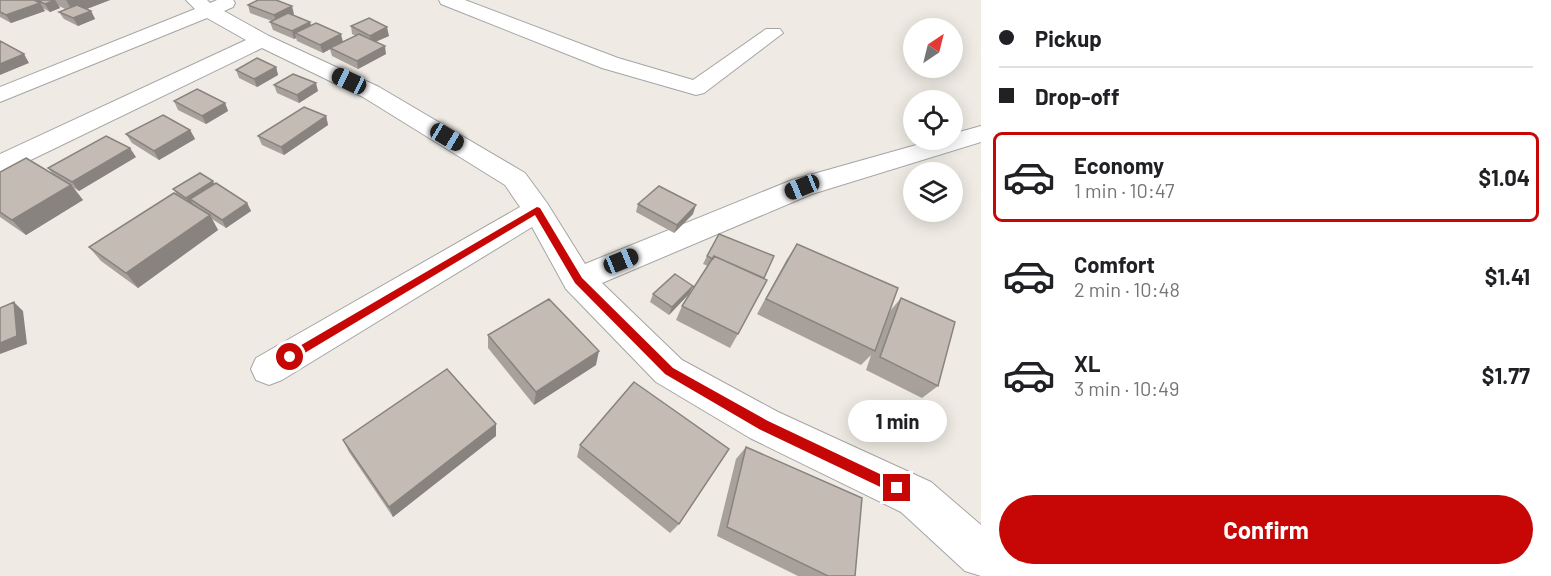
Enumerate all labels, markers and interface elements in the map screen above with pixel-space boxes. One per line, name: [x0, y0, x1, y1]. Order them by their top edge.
north arrow: [903, 18, 963, 78]
map controls: [903, 18, 963, 222]
text: Pickup: [1035, 25, 1102, 51]
car: [329, 65, 369, 97]
text: Drop-off: [1035, 83, 1119, 109]
button: locate: [903, 90, 963, 150]
car: [427, 120, 467, 154]
icon: car: [1002, 150, 1056, 204]
text: Economy: [1074, 152, 1164, 178]
button: layers: [903, 162, 963, 222]
text: $1.04: [1478, 164, 1530, 190]
car: [782, 172, 822, 202]
text: 1 min · 10:47: [1074, 178, 1175, 202]
car: [601, 246, 641, 276]
icon: car: [1002, 249, 1056, 303]
text: Comfort: [1074, 251, 1155, 277]
text: $1.41: [1485, 263, 1530, 289]
text: 2 min · 10:48: [1074, 277, 1180, 301]
route start: [276, 343, 303, 370]
icon: car: [1002, 348, 1056, 402]
text: XL: [1074, 350, 1100, 376]
text: $1.77: [1482, 362, 1530, 388]
text: 3 min · 10:49: [1074, 376, 1179, 400]
callout: 1 min: [848, 401, 946, 443]
text: 1 min: [876, 409, 919, 433]
route end: [883, 474, 910, 501]
button: Confirm: [999, 495, 1533, 564]

